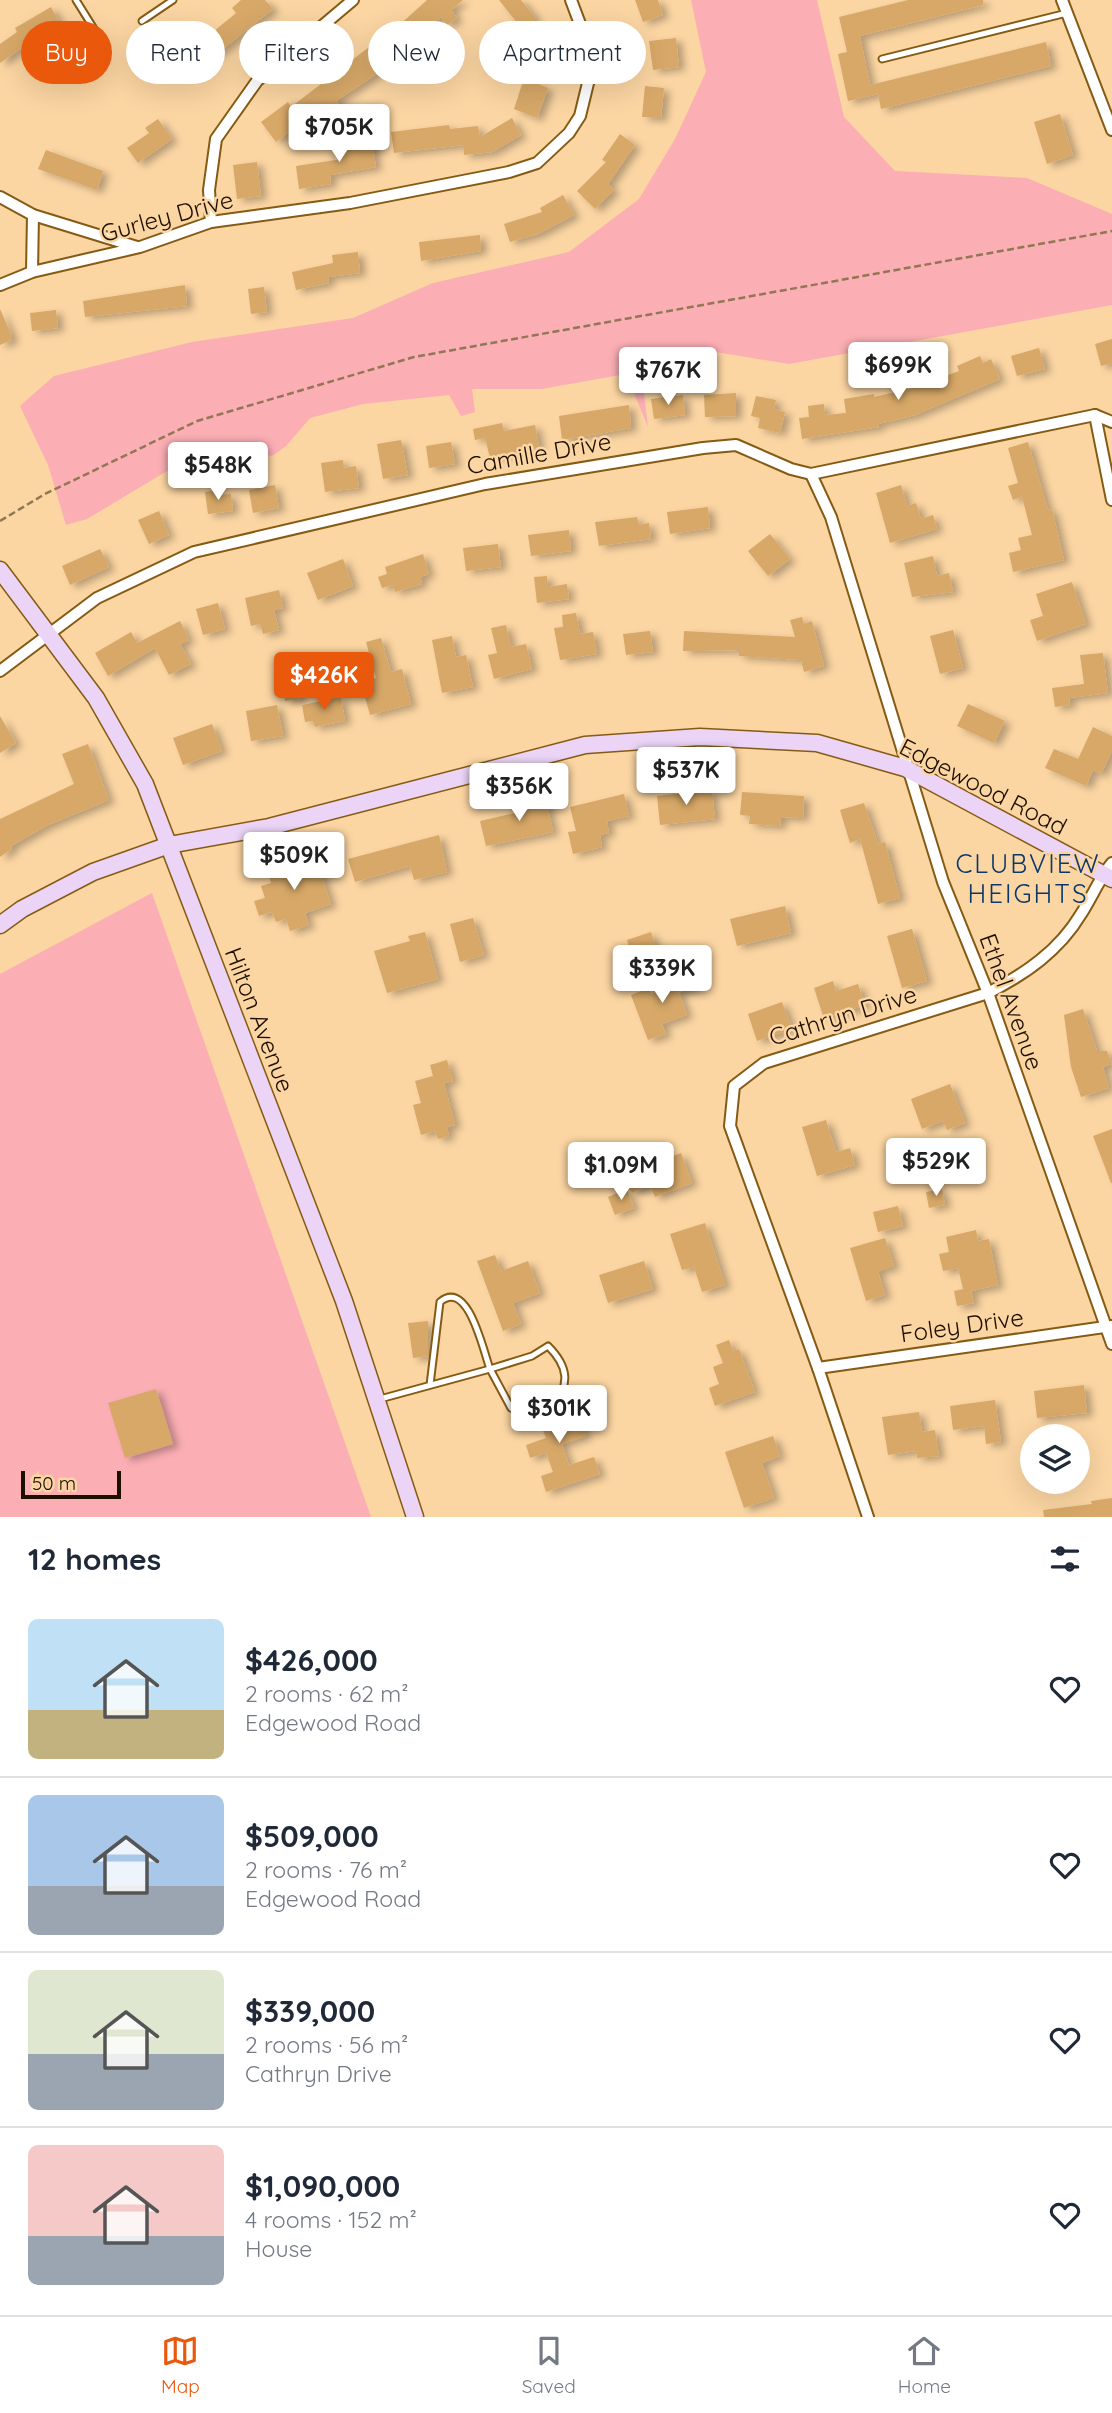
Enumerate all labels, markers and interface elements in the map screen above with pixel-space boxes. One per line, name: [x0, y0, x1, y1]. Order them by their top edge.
chip: Buy: [21, 21, 112, 84]
chip: Rent: [126, 21, 225, 84]
chip: Filters: [239, 21, 354, 84]
chip: New: [368, 21, 465, 84]
chip: Apartment: [479, 21, 646, 84]
pin: $705K: [290, 104, 388, 164]
text: $705K: [305, 112, 373, 141]
street label: Gurley Drive: [97, 184, 236, 248]
pin: $699K: [849, 342, 947, 402]
pin: $767K: [619, 348, 717, 407]
text: $699K: [864, 350, 932, 379]
text: $767K: [635, 355, 701, 384]
street label: Camille Drive: [464, 426, 613, 480]
pin: $548K: [169, 442, 267, 502]
text: $548K: [184, 450, 252, 479]
pin: $426K: [275, 652, 373, 712]
text: $426K: [290, 660, 358, 689]
street label: Edgewood Road: [895, 731, 1072, 841]
pin: $537K: [637, 748, 735, 807]
text: $537K: [652, 755, 720, 784]
pin: $356K: [470, 764, 568, 823]
text: $356K: [485, 771, 553, 800]
pin: $509K: [245, 832, 343, 892]
text: $509K: [259, 840, 329, 869]
district label: CLUBVIEW HEIGHTS: [955, 847, 1101, 910]
street label: Ethel Avenue: [973, 929, 1051, 1074]
street label: Hilton Avenue: [219, 943, 301, 1096]
pin: $339K: [613, 946, 711, 1005]
text: $339K: [629, 953, 695, 982]
street label: Cathryn Drive: [765, 978, 920, 1052]
pin: $529K: [887, 1138, 985, 1198]
pin: $1.09M: [564, 1142, 678, 1202]
text: $529K: [902, 1146, 970, 1175]
text: $1.09M: [584, 1150, 658, 1179]
street label: Foley Drive: [898, 1301, 1026, 1349]
pin: $301K: [510, 1386, 608, 1445]
text: $301K: [527, 1393, 591, 1422]
map controls: [1020, 1424, 1090, 1494]
button: layers: [1020, 1424, 1090, 1494]
scale bar: [21, 1468, 121, 1500]
text: 50 m: [32, 1471, 76, 1495]
text: 12 homes: [28, 1540, 161, 1578]
icon: filters: [1046, 1540, 1084, 1578]
text: $426,000: [245, 1641, 378, 1679]
icon: home: [84, 1647, 168, 1731]
icon: heart: [1046, 1670, 1084, 1708]
text: 2 rooms · 62 m²: [245, 1679, 409, 1708]
text: Edgewood Road: [245, 1708, 421, 1737]
text: $509,000: [245, 1817, 379, 1855]
icon: home: [84, 1823, 168, 1907]
icon: heart: [1046, 1846, 1084, 1884]
text: 2 rooms · 76 m²: [245, 1855, 407, 1884]
text: Edgewood Road: [245, 1884, 421, 1913]
text: $339,000: [245, 1992, 375, 2030]
icon: home: [84, 1998, 168, 2082]
icon: heart: [1046, 2021, 1084, 2059]
text: 2 rooms · 56 m²: [245, 2030, 408, 2059]
text: Cathryn Drive: [245, 2059, 392, 2088]
text: $1,090,000: [245, 2167, 400, 2205]
icon: home: [84, 2173, 168, 2257]
icon: heart: [1046, 2196, 1084, 2234]
text: 4 rooms · 152 m²: [245, 2205, 417, 2234]
text: House: [245, 2234, 312, 2263]
tab: Map: [161, 2332, 200, 2398]
tab: Saved: [522, 2332, 576, 2398]
tab: Home: [898, 2332, 951, 2398]

